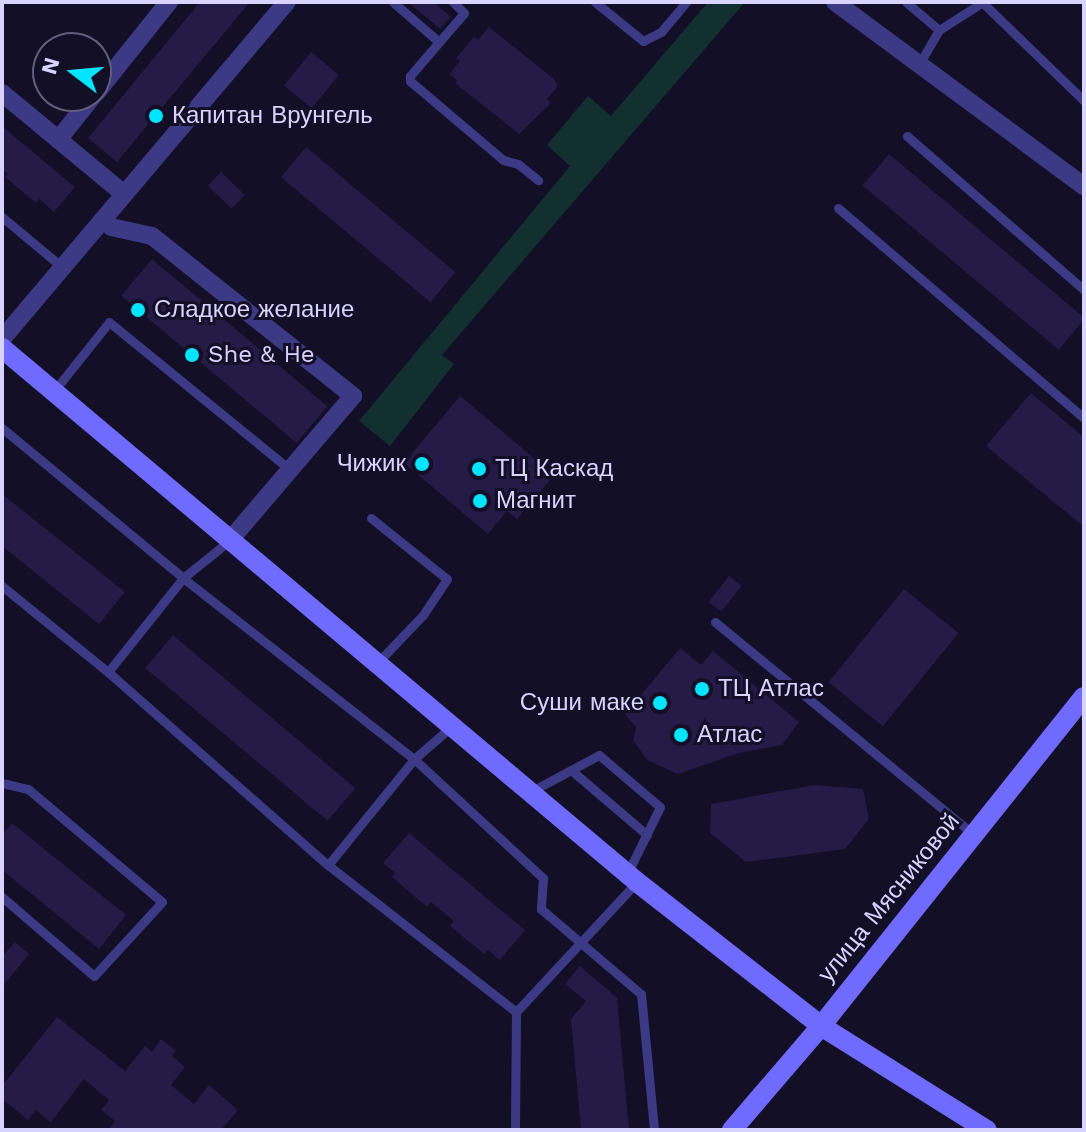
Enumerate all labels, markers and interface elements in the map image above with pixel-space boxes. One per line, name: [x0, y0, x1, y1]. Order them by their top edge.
north arrow: [32, 32, 112, 112]
text: N: [36, 55, 65, 77]
place label: Капитан Врунгель: [172, 102, 373, 130]
marker: Капитан Врунгель: [147, 107, 165, 125]
place label: Сладкое желание: [154, 296, 354, 324]
marker: Сладкое желание: [129, 301, 147, 319]
place label: She & He: [208, 341, 315, 369]
marker: She & He: [183, 346, 201, 364]
place label: Чижик: [337, 450, 406, 478]
marker: Чижик: [413, 455, 431, 473]
place label: ТЦ Каскад: [495, 455, 613, 483]
marker: ТЦ Каскад: [470, 460, 488, 478]
place label: Магнит: [496, 487, 576, 515]
marker: Магнит: [471, 492, 489, 510]
place label: ТЦ Атлас: [718, 675, 824, 703]
marker: ТЦ Атлас: [693, 680, 711, 698]
place label: Суши маке: [520, 689, 644, 717]
marker: Суши маке: [651, 694, 669, 712]
place label: Атлас: [697, 721, 762, 749]
marker: Атлас: [672, 726, 690, 744]
street label: улица Мясниковой: [812, 808, 966, 988]

